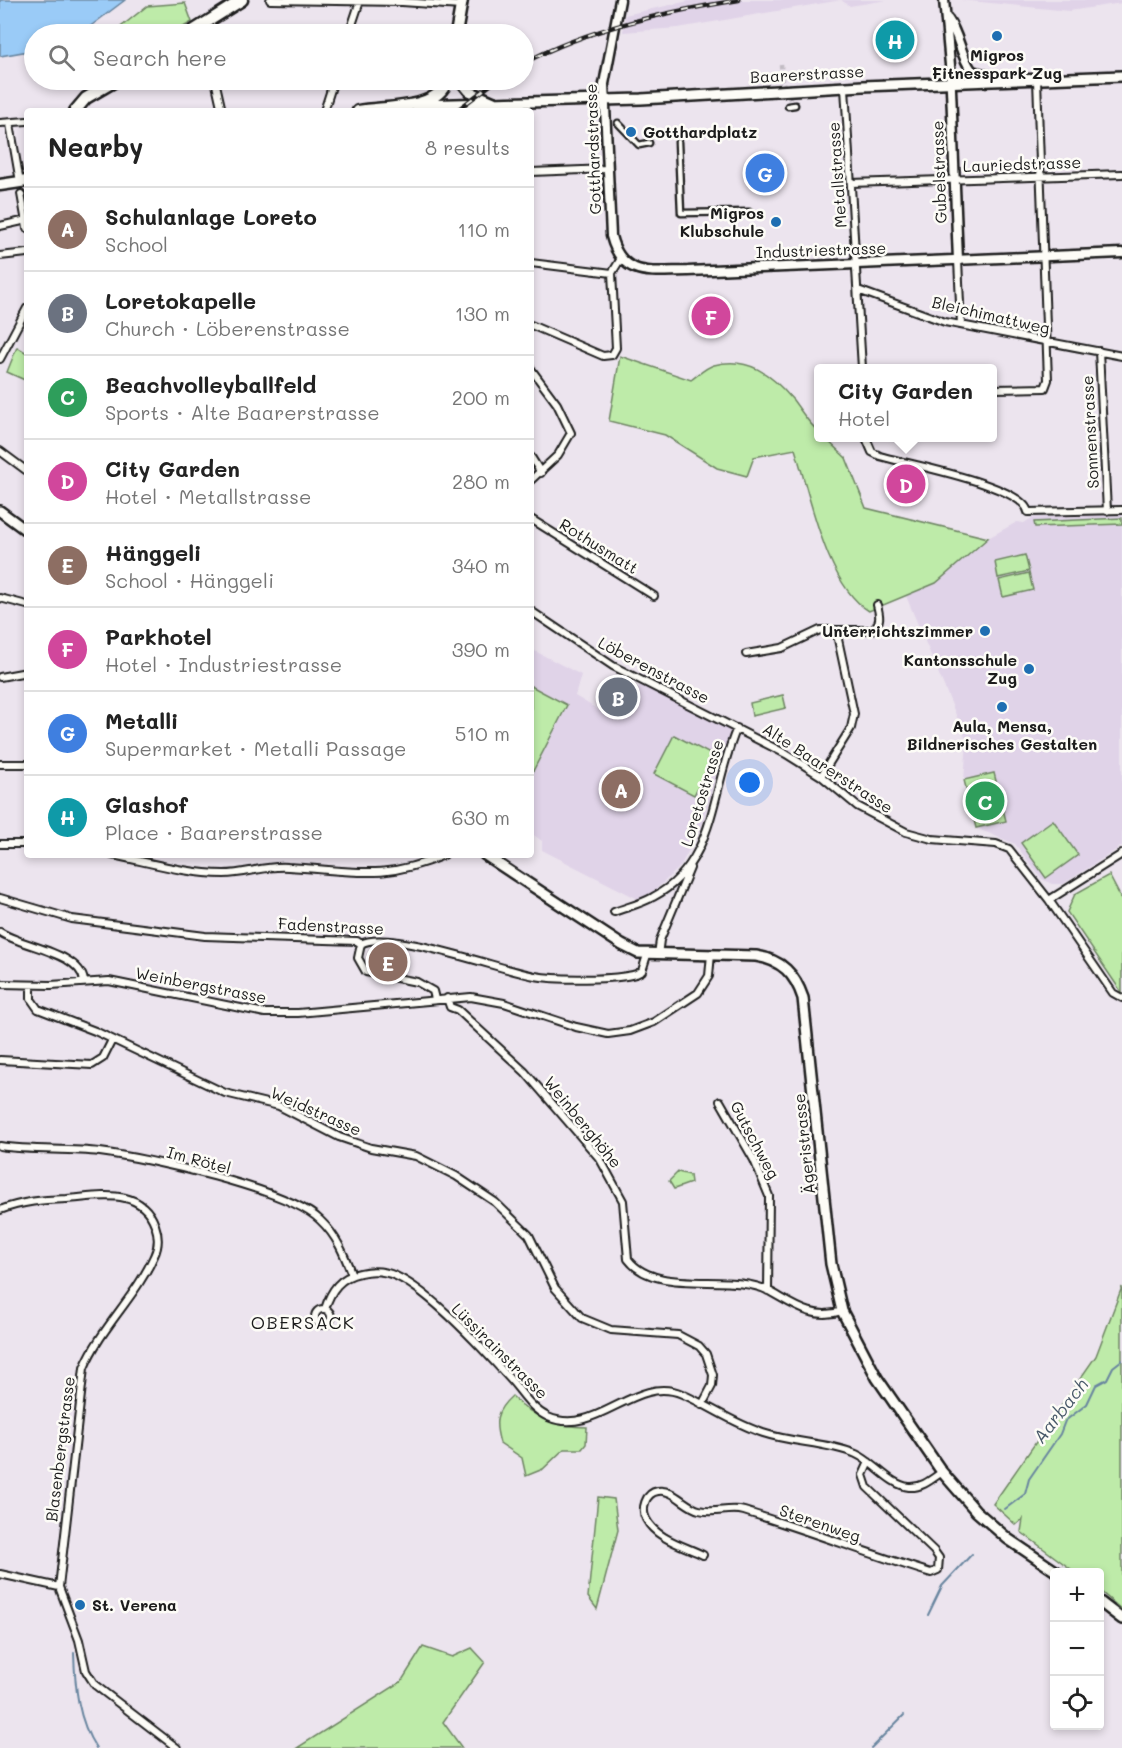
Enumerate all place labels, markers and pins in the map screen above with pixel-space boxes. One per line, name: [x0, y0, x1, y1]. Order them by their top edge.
pin: H: [876, 18, 914, 63]
marker: Migros Fitnesspark Zug: [990, 29, 1004, 43]
place label: Migros Fitnesspark Zug: [932, 44, 1062, 83]
place label: Gotthardplatz: [643, 121, 757, 142]
marker: Gotthardplatz: [624, 125, 638, 139]
pin: G: [746, 150, 784, 195]
place label: Migros Klubschule: [680, 202, 764, 241]
marker: Migros Klubschule: [769, 215, 783, 229]
pin: F: [692, 294, 730, 338]
pin: D: [886, 462, 926, 506]
place label: Unterrichtszimmer: [822, 620, 973, 641]
marker: Unterrichtszimmer: [978, 624, 992, 638]
place label: Kantonsschule Zug: [903, 649, 1017, 688]
marker: Kantonsschule Zug: [1022, 662, 1036, 676]
pin: B: [598, 674, 638, 720]
marker: Aula, Mensa, Bildnerisches Gestalten: [995, 700, 1009, 714]
place label: Aula, Mensa, Bildnerisches Gestalten: [907, 715, 1097, 754]
pin: A: [602, 766, 640, 812]
pin: C: [966, 778, 1004, 824]
pin: E: [368, 940, 408, 984]
place label: St. Verena: [92, 1594, 177, 1615]
marker: St. Verena: [73, 1598, 87, 1612]

